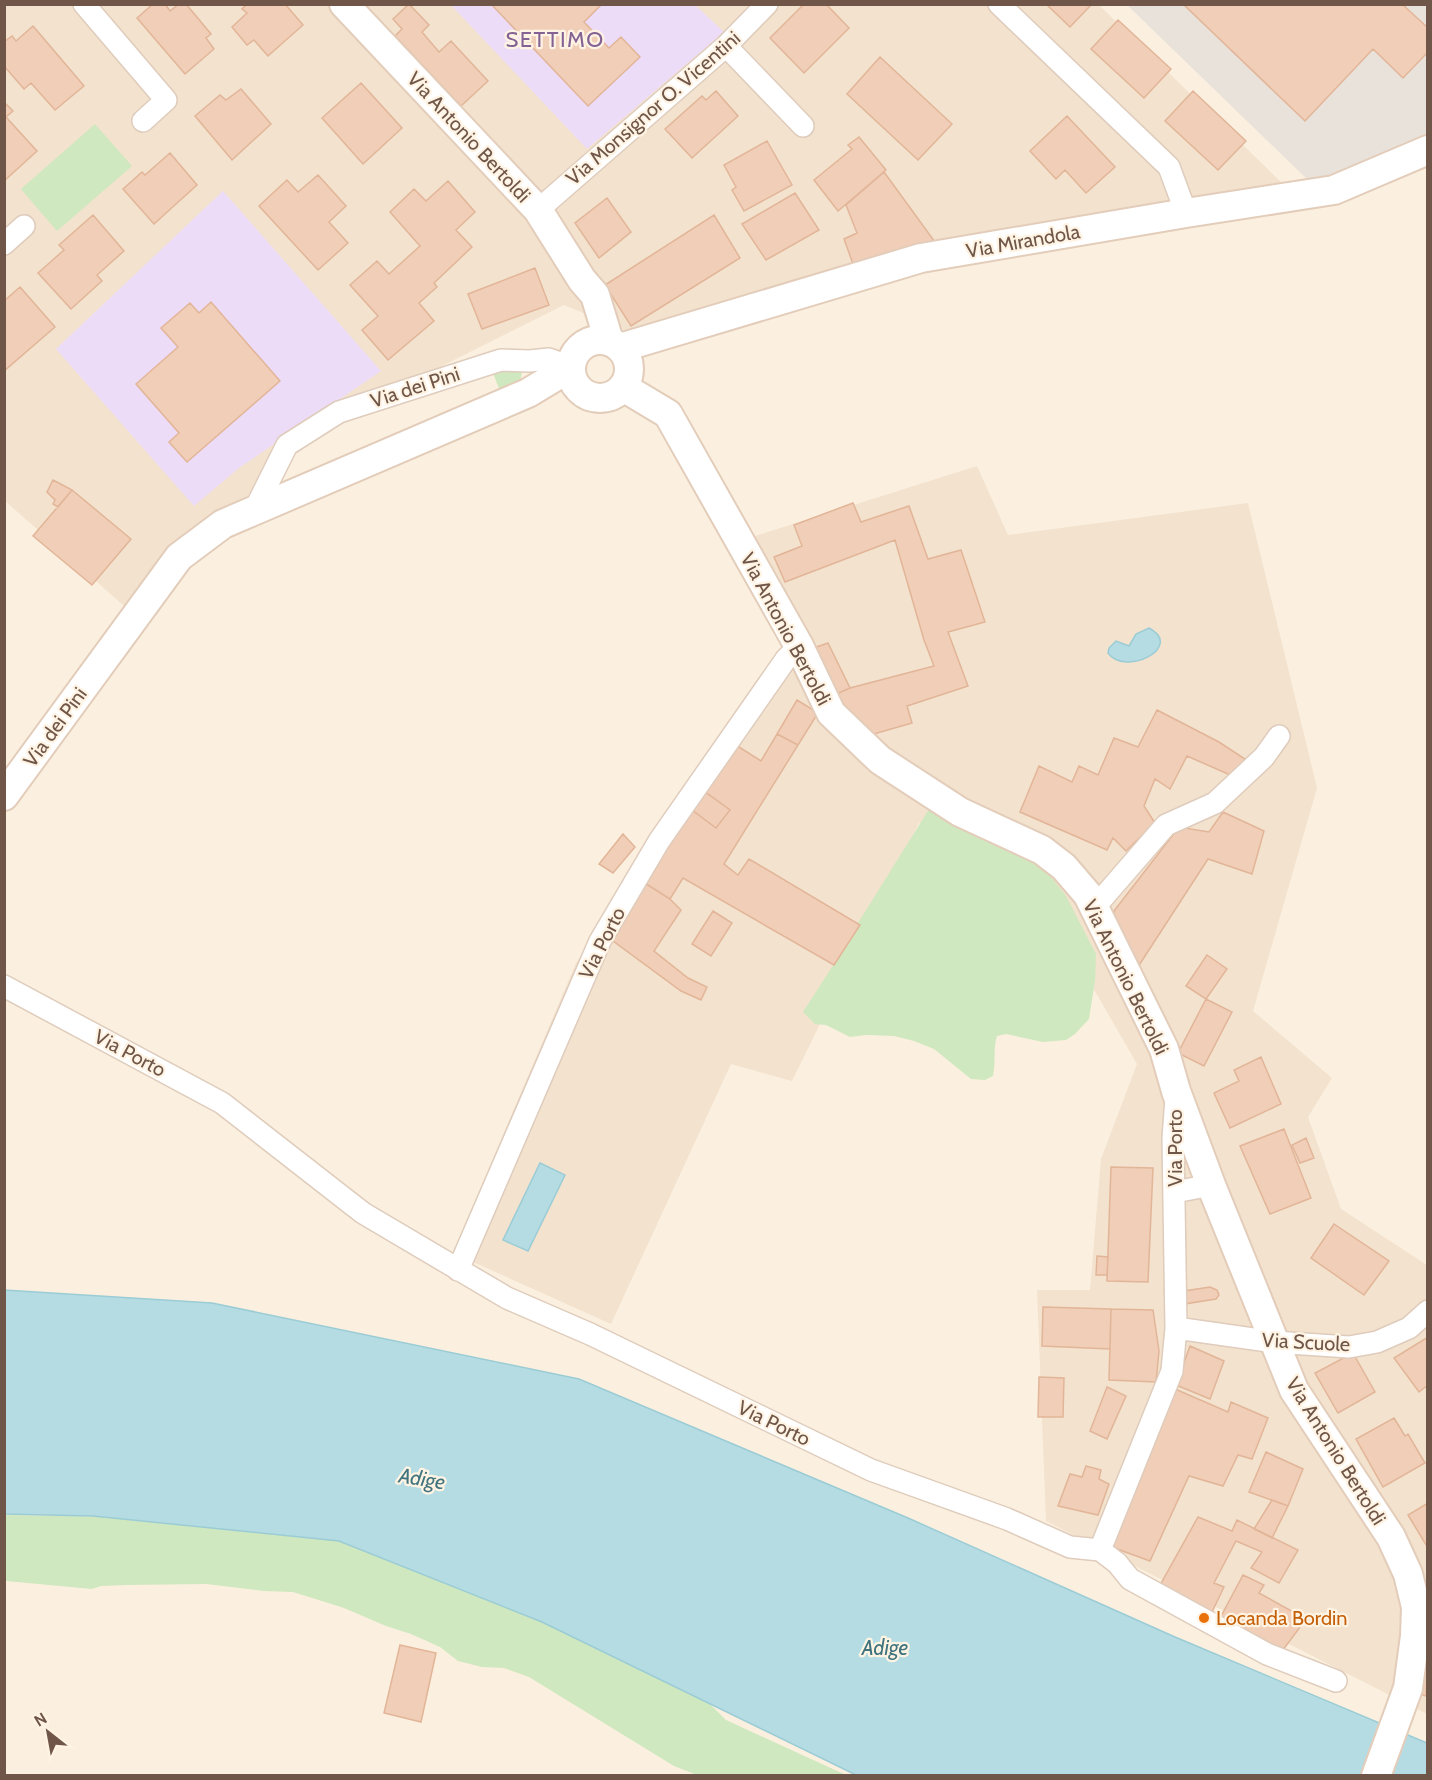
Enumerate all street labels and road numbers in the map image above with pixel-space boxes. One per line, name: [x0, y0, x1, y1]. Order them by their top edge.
street label: Via Monsignor O. Vicentini: [561, 26, 745, 190]
street label: Via Antonio Bertoldi: [402, 67, 536, 207]
street label: Via Mirandola: [964, 219, 1082, 263]
street label: Via dei Pini: [367, 361, 463, 413]
street label: Via Antonio Bertoldi: [736, 549, 836, 709]
street label: Via dei Pini: [18, 683, 92, 771]
street label: Via Antonio Bertoldi: [1078, 896, 1174, 1058]
street label: Via Porto: [574, 903, 630, 983]
street label: Via Porto: [90, 1024, 170, 1082]
street label: Via Porto: [1163, 1109, 1187, 1187]
street label: Via Scuole: [1261, 1328, 1351, 1356]
street label: Via Antonio Bertoldi: [1281, 1373, 1391, 1529]
street label: Via Porto: [734, 1395, 814, 1451]

